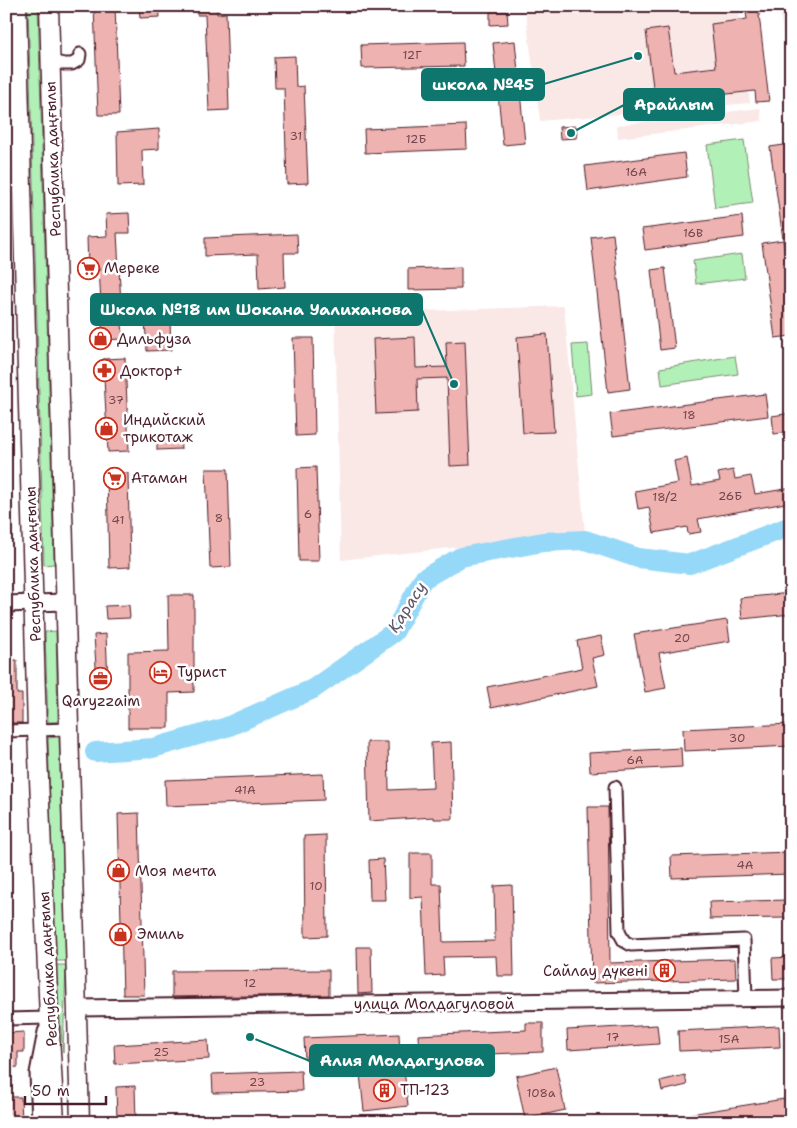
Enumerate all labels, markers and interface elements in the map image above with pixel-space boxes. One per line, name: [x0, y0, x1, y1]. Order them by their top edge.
house number: 12Г: [402, 47, 422, 63]
callout: школа №45: [422, 69, 544, 100]
text: школа №45: [432, 74, 534, 95]
street label: Республика даңғылы: [40, 81, 66, 237]
callout: Арайлым: [624, 89, 724, 120]
text: Арайлым: [634, 94, 715, 115]
house number: 31: [290, 128, 302, 144]
house number: 12Б: [406, 131, 426, 147]
house number: 16А: [625, 164, 647, 180]
house number: 16В: [683, 225, 703, 241]
supermarket icon: Мереке: [76, 256, 100, 280]
place label: Мереке: [104, 258, 160, 278]
callout: Школа №18 им Шокана Уалиханова: [91, 294, 422, 325]
text: Школа №18 им Шокана Уалиханова: [100, 299, 412, 320]
shop icon: Дильфуза: [89, 327, 113, 351]
place label: Дильфуза: [117, 329, 192, 349]
pharmacy icon: Доктор+: [92, 359, 116, 383]
place label: Доктор+: [120, 361, 183, 381]
house number: 37: [108, 392, 124, 408]
house number: 18: [682, 407, 696, 423]
place label: Индийский трикотаж: [123, 410, 206, 447]
shop icon: Индийский трикотаж: [95, 417, 119, 441]
supermarket icon: Атаман: [103, 466, 127, 490]
place label: Атаман: [131, 468, 188, 488]
street label: Республика даңғылы: [20, 486, 46, 642]
house number: 26Б: [718, 488, 742, 504]
house number: 18/2: [652, 489, 678, 505]
house number: 6: [304, 506, 312, 522]
house number: 8: [215, 510, 223, 526]
house number: 41: [112, 512, 124, 528]
water label: Қарасу: [383, 578, 431, 636]
house number: 20: [674, 630, 690, 646]
hotel icon: Турист: [149, 660, 173, 684]
place label: Турист: [177, 662, 227, 682]
office icon: Qaryzzaim: [89, 666, 113, 690]
place label: Qaryzzaim: [62, 691, 140, 711]
house number: 30: [729, 730, 745, 746]
house number: 6А: [626, 752, 644, 768]
house number: 41А: [234, 782, 256, 798]
house number: 4А: [736, 857, 754, 873]
shop icon: Моя мечта: [107, 859, 131, 883]
place label: Моя мечта: [135, 861, 217, 881]
house number: 10: [309, 878, 323, 894]
street label: Республика даңғылы: [34, 891, 62, 1047]
shop icon: Эмиль: [109, 922, 133, 946]
place label: Эмиль: [137, 924, 184, 944]
building icon: Сайлау дүкені: [652, 959, 676, 983]
place label: Сайлау дүкені: [543, 961, 648, 981]
house number: 12: [244, 975, 256, 991]
street label: улица Молдагуловой: [354, 994, 514, 1014]
house number: 17: [607, 1029, 619, 1045]
house number: 15А: [719, 1031, 740, 1047]
house number: 25: [153, 1044, 169, 1060]
callout: Алия Молдагулова: [310, 1045, 494, 1076]
text: Алия Молдагулова: [320, 1050, 484, 1071]
scale bar: [25, 1073, 106, 1105]
house number: 23: [249, 1074, 265, 1090]
building icon: ТП-123: [372, 1078, 396, 1102]
place label: ТП-123: [400, 1080, 450, 1100]
text: 50 m: [32, 1081, 70, 1101]
house number: 108а: [527, 1085, 556, 1101]

